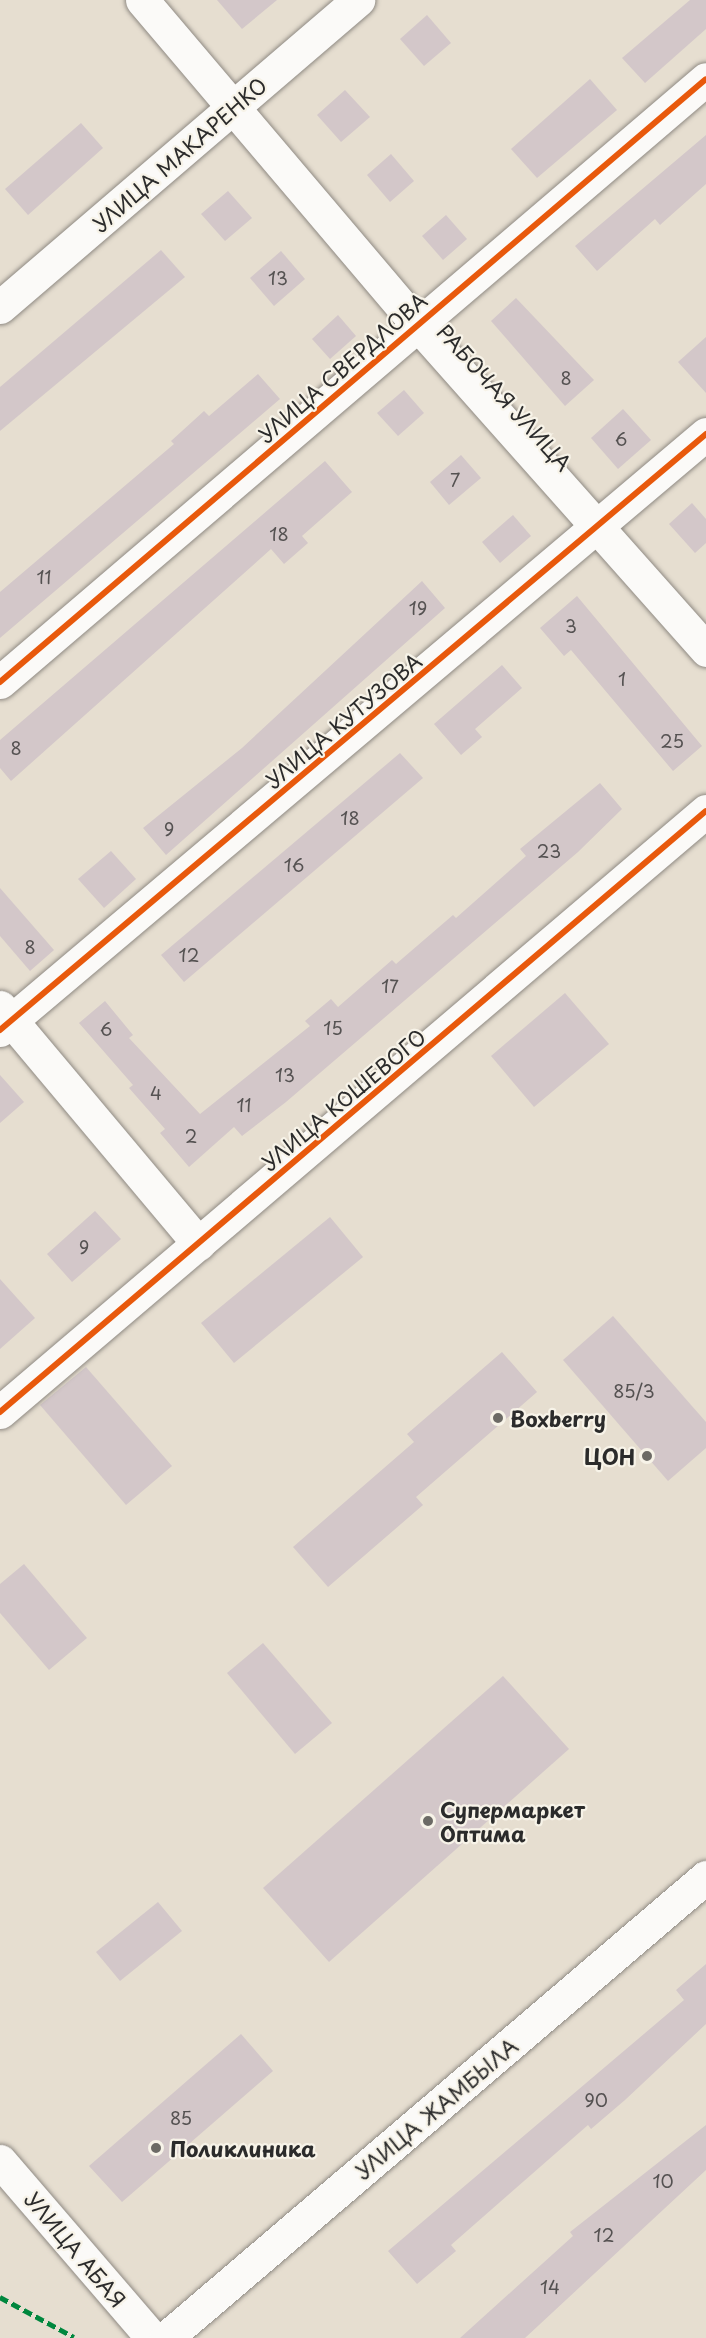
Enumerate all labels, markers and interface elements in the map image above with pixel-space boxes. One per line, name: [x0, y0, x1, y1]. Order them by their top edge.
street label: УЛИЦА МАКАРЕНКО: [87, 72, 271, 236]
house number: 13: [268, 267, 288, 289]
street label: УЛИЦА СВЕРДЛОВА: [252, 286, 432, 448]
street label: РАБОЧАЯ УЛИЦА: [433, 319, 577, 475]
house number: 8: [560, 367, 572, 389]
house number: 6: [615, 428, 627, 450]
house number: 7: [450, 469, 460, 491]
house number: 18: [269, 523, 289, 545]
house number: 11: [36, 566, 52, 588]
house number: 19: [409, 597, 427, 619]
house number: 3: [565, 615, 577, 637]
street label: УЛИЦА КУТУЗОВА: [259, 647, 427, 793]
house number: 1: [618, 668, 626, 690]
house number: 25: [660, 730, 684, 752]
house number: 8: [10, 737, 22, 759]
house number: 18: [340, 807, 360, 829]
house number: 9: [164, 818, 174, 840]
house number: 23: [537, 840, 561, 862]
house number: 16: [284, 854, 304, 876]
house number: 8: [24, 936, 36, 958]
house number: 12: [179, 944, 199, 966]
house number: 17: [381, 975, 399, 997]
house number: 15: [323, 1017, 343, 1039]
house number: 6: [100, 1018, 112, 1040]
street label: УЛИЦА КОШЕВОГО: [255, 1023, 431, 1175]
house number: 13: [275, 1064, 295, 1086]
house number: 4: [150, 1082, 162, 1104]
house number: 11: [236, 1094, 252, 1116]
house number: 2: [185, 1125, 197, 1147]
house number: 9: [79, 1236, 89, 1258]
house number: 85/3: [613, 1380, 655, 1402]
place label: Boxberry: [510, 1405, 606, 1431]
marker: Boxberry: [491, 1411, 505, 1425]
place label: ЦОН: [584, 1443, 635, 1469]
marker: ЦОН: [640, 1449, 654, 1463]
place label: Супермаркет Оптима: [440, 1796, 585, 1846]
marker: Супермаркет Оптима: [421, 1814, 435, 1828]
street label: УЛИЦА ЖАМБЫЛА: [349, 2032, 523, 2184]
house number: 90: [584, 2089, 608, 2111]
house number: 85: [170, 2107, 192, 2129]
place label: Поликлиника: [170, 2135, 316, 2161]
marker: Поликлиника: [147, 2139, 165, 2157]
house number: 10: [652, 2170, 674, 2192]
street label: УЛИЦА АБАЯ: [20, 2186, 132, 2312]
house number: 12: [594, 2224, 614, 2246]
house number: 14: [540, 2276, 560, 2298]

